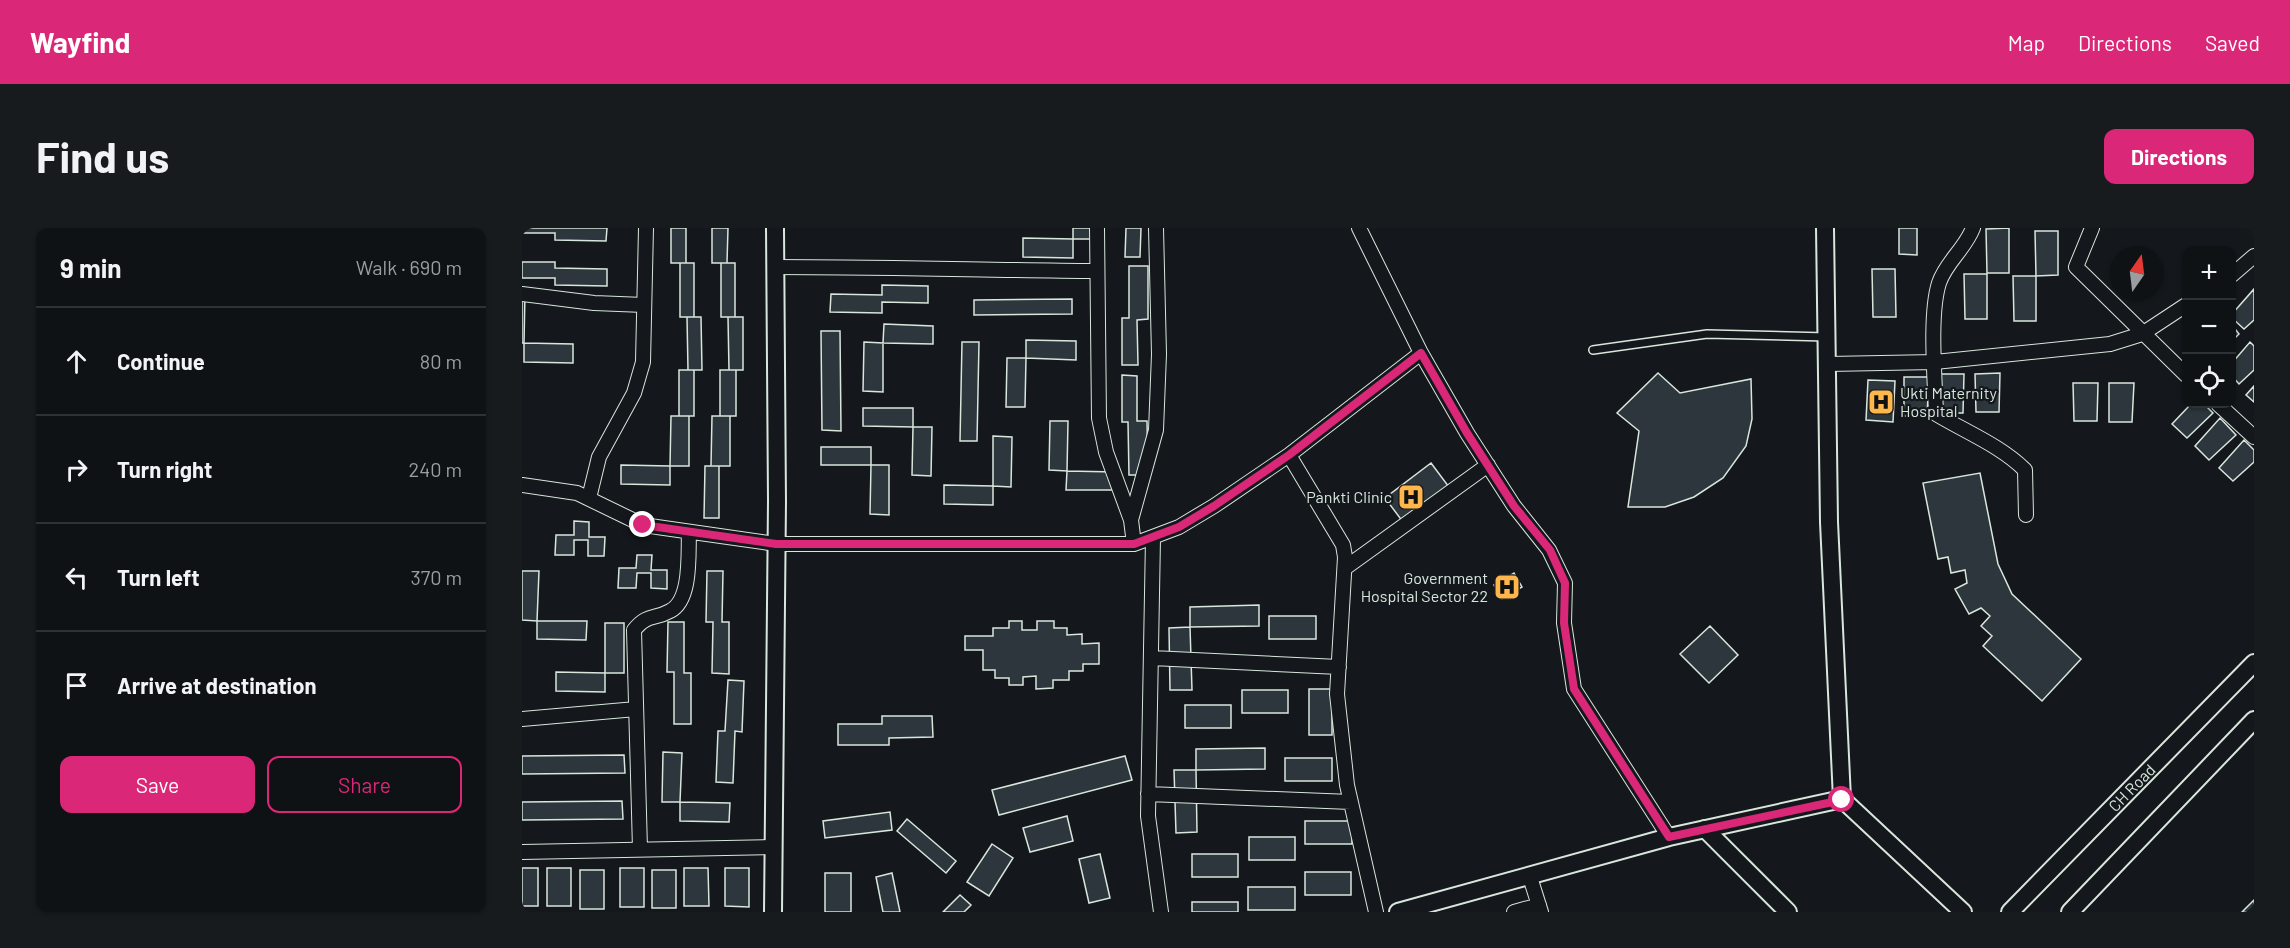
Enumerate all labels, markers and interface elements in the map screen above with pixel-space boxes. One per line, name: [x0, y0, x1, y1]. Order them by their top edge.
text: Wayfind: [30, 25, 130, 59]
text: Map: [2008, 30, 2045, 55]
text: Directions: [2078, 30, 2172, 55]
text: Saved: [2205, 30, 2260, 55]
button: Directions: [2104, 129, 2254, 184]
text: Find us: [36, 131, 169, 181]
north arrow: [2110, 246, 2164, 300]
map controls: [2182, 246, 2236, 408]
button: +: [2182, 246, 2236, 300]
text: 9 min: [60, 252, 122, 283]
text: Walk · 690 m: [356, 255, 462, 279]
button: −: [2182, 300, 2236, 354]
icon: ahead: [60, 345, 93, 378]
text: Continue: [117, 348, 205, 374]
text: 80 m: [420, 349, 462, 373]
button: locate: [2182, 354, 2236, 408]
place label: Ukti Maternity Hospital: [1900, 383, 1998, 420]
hospital icon: Ukti Maternity Hospital: [1866, 387, 1896, 417]
icon: right: [60, 453, 93, 486]
text: Turn right: [117, 456, 212, 482]
text: 240 m: [408, 457, 462, 481]
hospital icon: Pankti Clinic: [1396, 482, 1426, 512]
place label: Pankti Clinic: [1306, 487, 1392, 506]
route end: [629, 511, 655, 537]
icon: left: [60, 561, 93, 594]
text: Turn left: [117, 564, 200, 590]
text: 370 m: [410, 565, 462, 589]
place label: Government Hospital Sector 22: [1361, 568, 1488, 605]
hospital icon: Government Hospital Sector 22: [1492, 572, 1522, 602]
icon: arrive: [60, 669, 93, 702]
text: Arrive at destination: [117, 672, 316, 698]
button: Save: [60, 756, 255, 813]
button: Share: [267, 756, 462, 813]
street label: CH Road: [2104, 760, 2159, 815]
route start: [1828, 786, 1854, 812]

